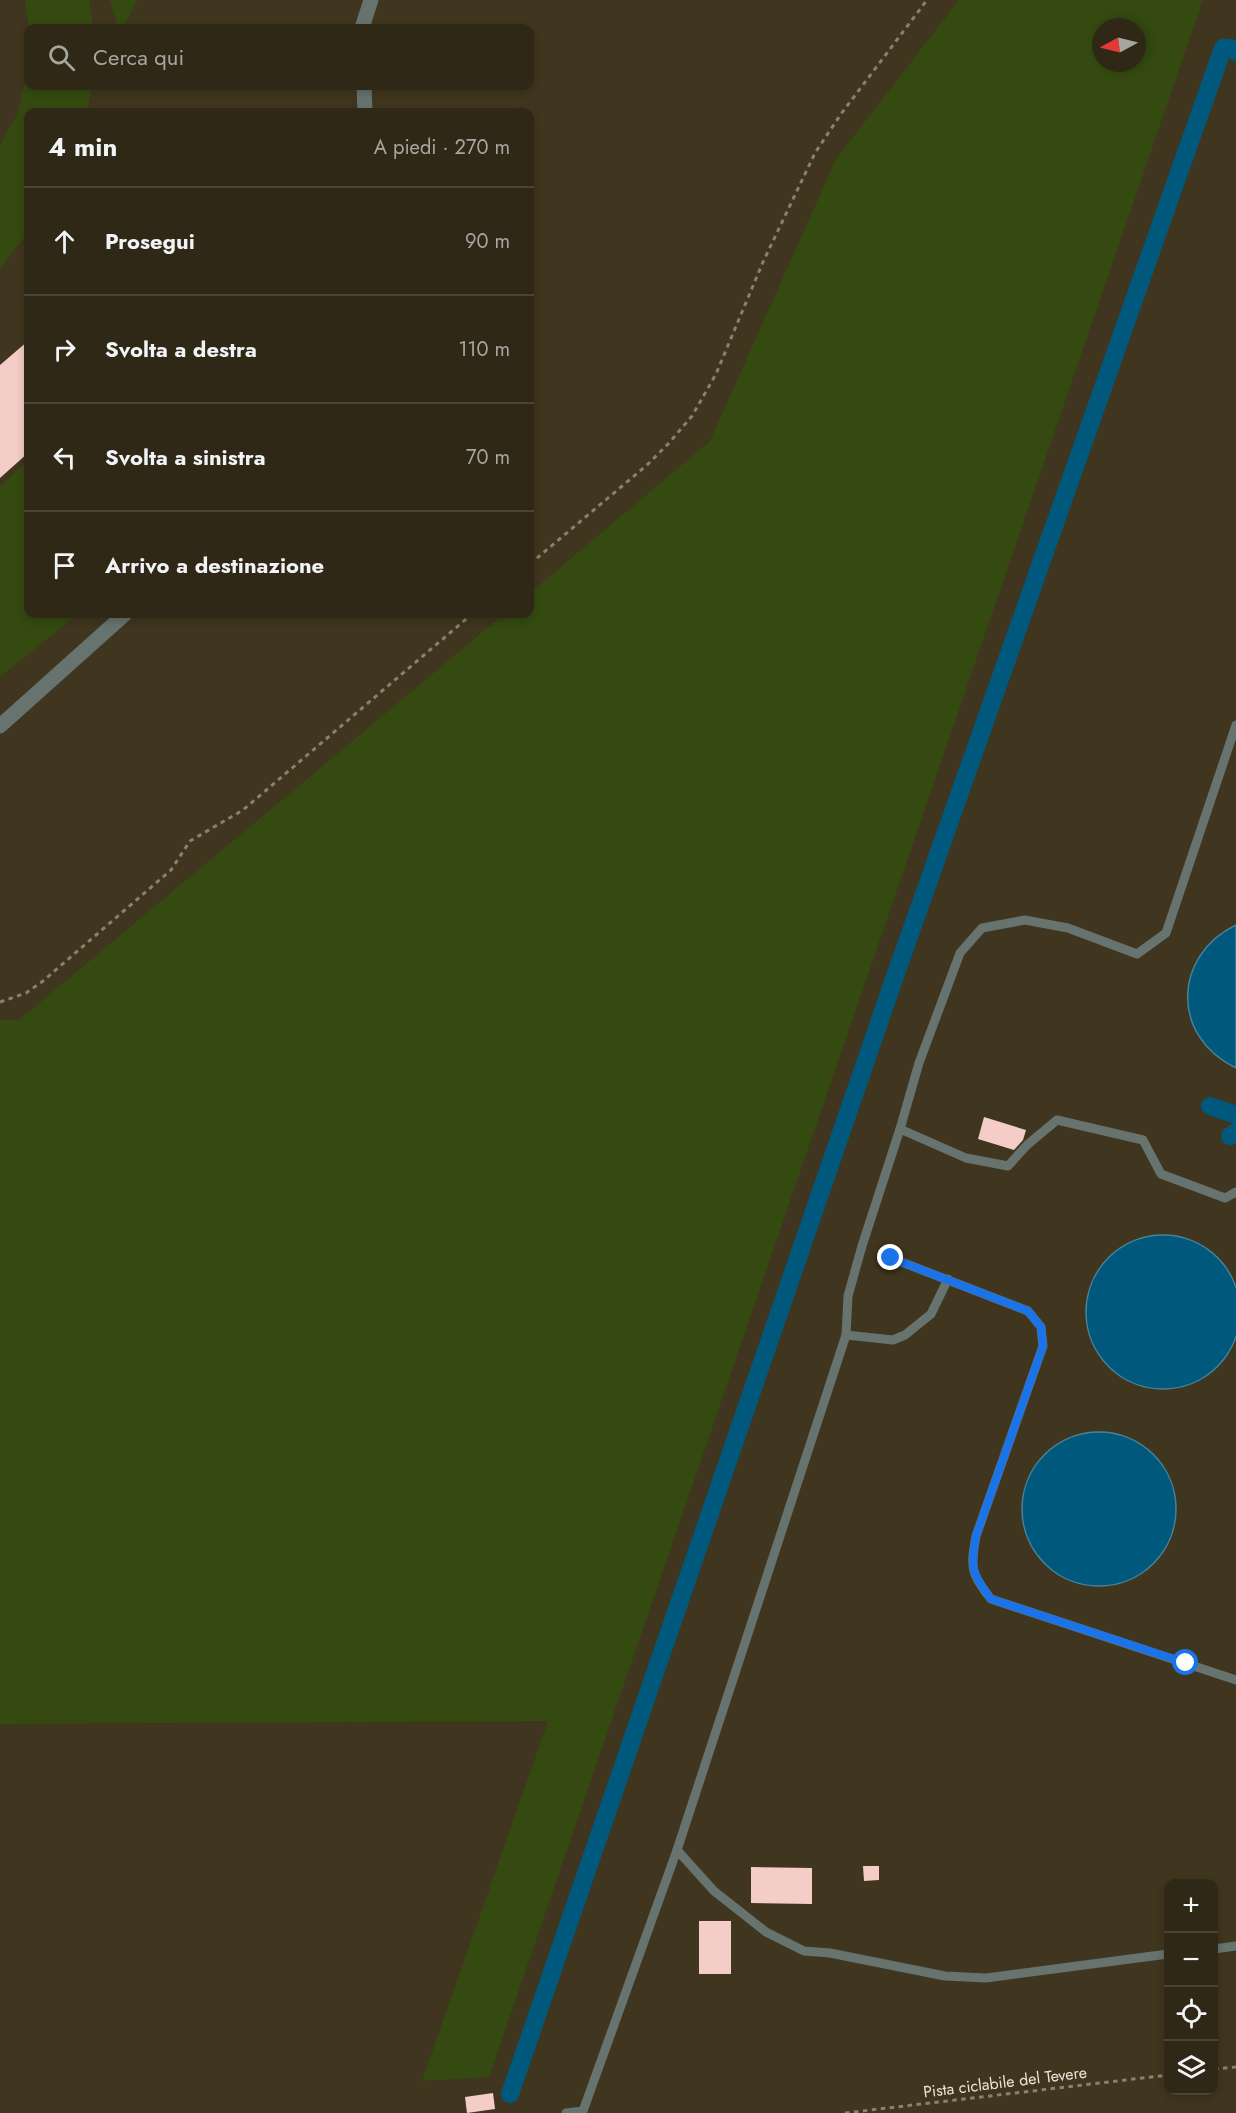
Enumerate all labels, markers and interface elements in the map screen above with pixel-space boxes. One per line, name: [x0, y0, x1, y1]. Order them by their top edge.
north arrow: [1092, 18, 1146, 72]
search box: [24, 24, 534, 90]
icon: search: [45, 41, 78, 74]
text: Cerca qui: [93, 41, 184, 73]
text: 4 min: [48, 128, 117, 166]
text: A piedi · 270 m: [374, 133, 510, 162]
icon: ahead: [48, 225, 81, 258]
text: Prosegui: [105, 225, 195, 257]
text: 90 m: [465, 227, 510, 256]
icon: right: [48, 333, 81, 366]
text: Svolta a destra: [105, 333, 257, 365]
text: 110 m: [458, 335, 510, 364]
icon: left: [48, 441, 81, 474]
text: Svolta a sinistra: [105, 441, 266, 473]
text: 70 m: [466, 443, 510, 472]
icon: arrive: [48, 549, 81, 582]
text: Arrivo a destinazione: [105, 549, 324, 581]
route end: [877, 1244, 903, 1270]
route start: [1172, 1649, 1198, 1675]
map controls: [1164, 1879, 1218, 2095]
button: +: [1164, 1879, 1218, 1933]
button: −: [1164, 1933, 1218, 1987]
button: locate: [1164, 1987, 1218, 2041]
button: layers: [1164, 2041, 1218, 2095]
street label: Pista ciclabile del Tevere: [922, 2061, 1088, 2103]

